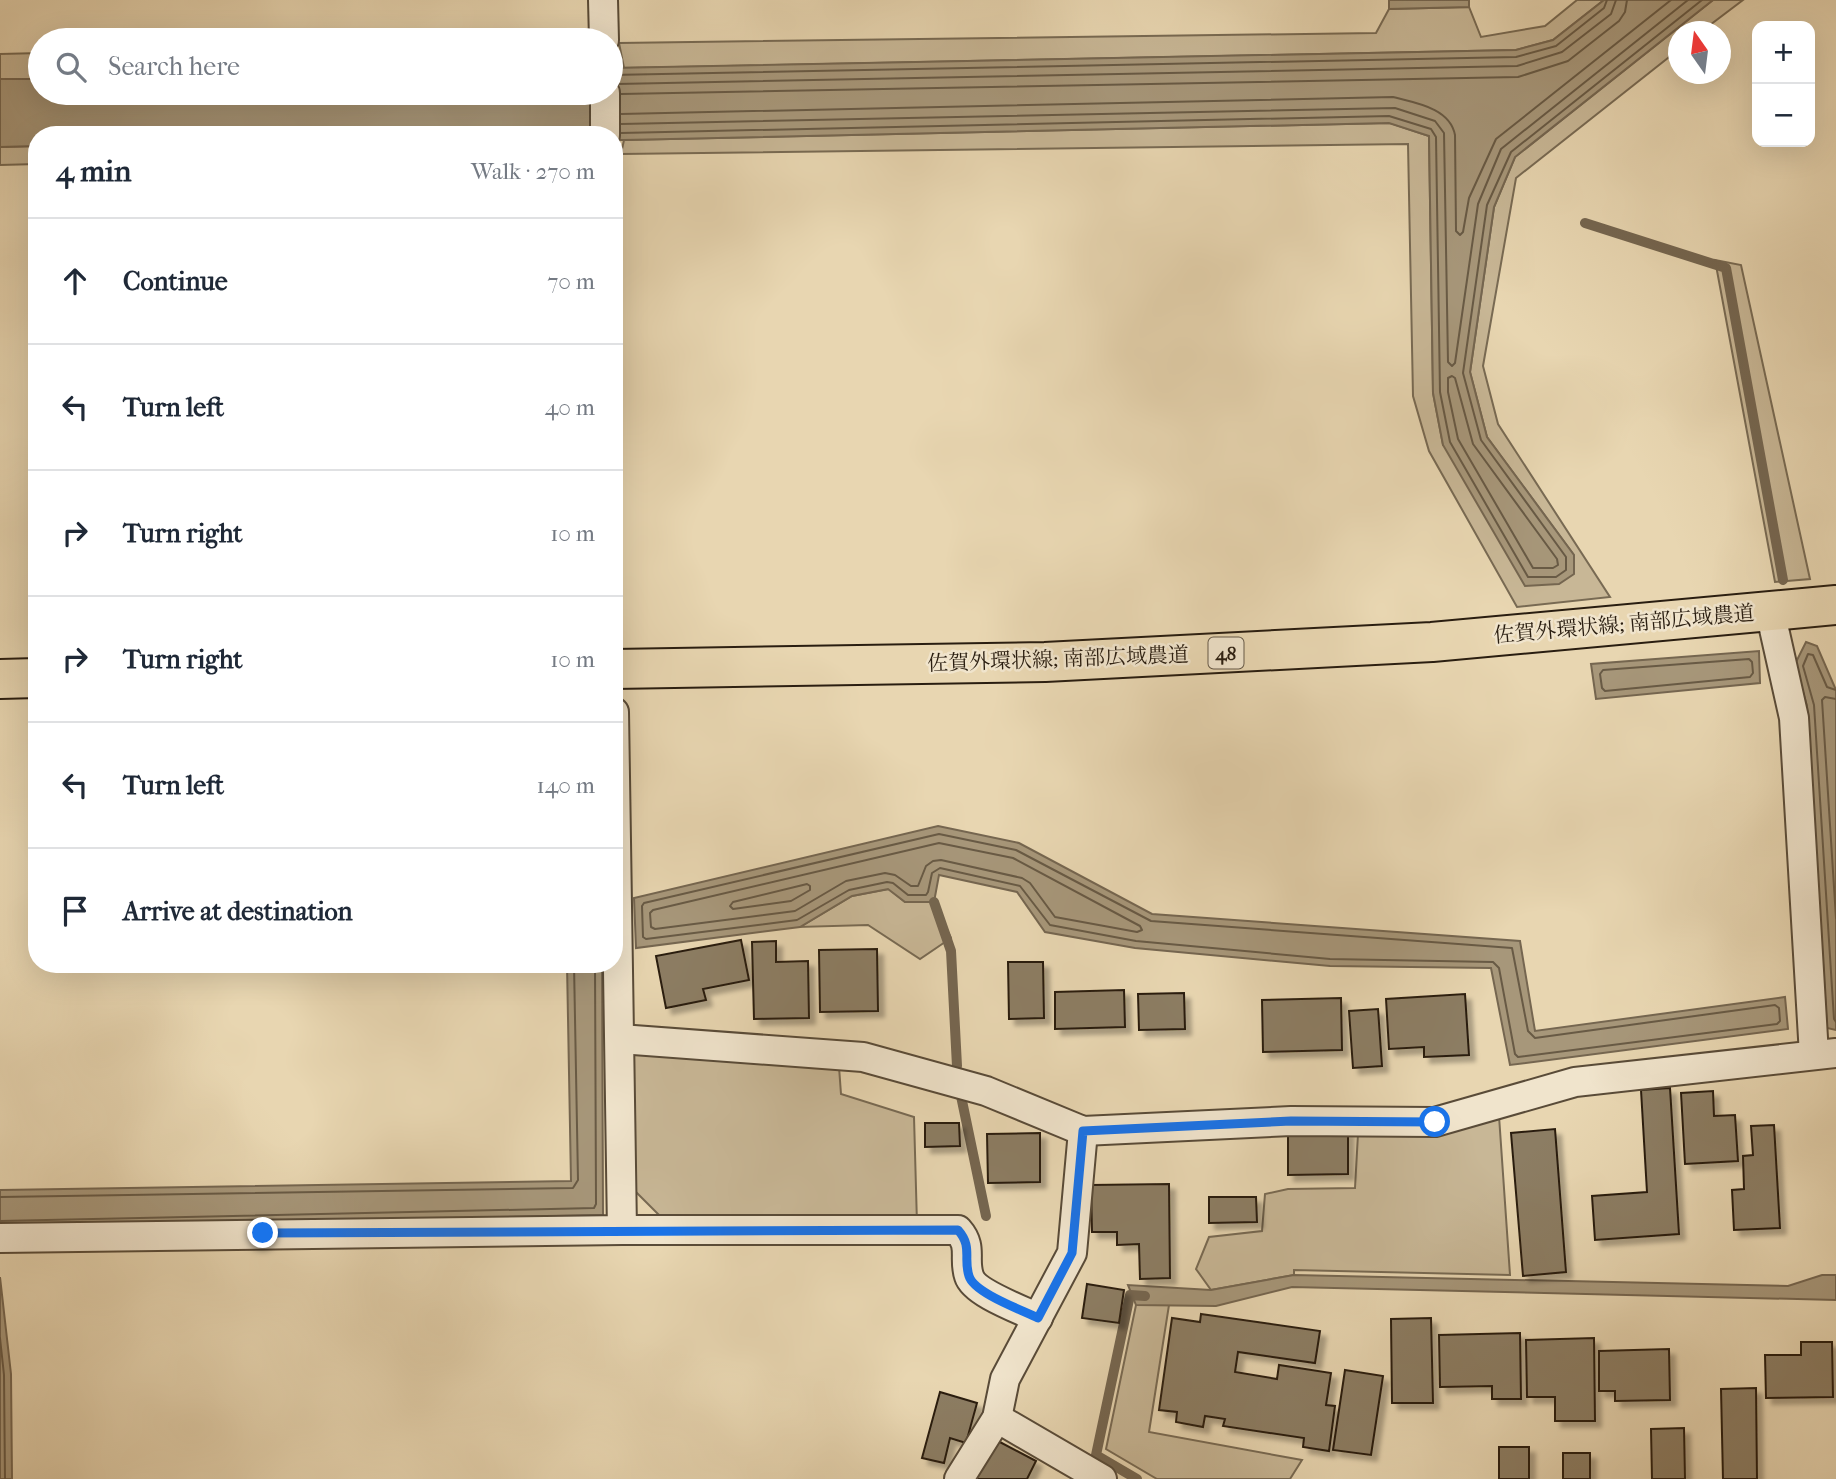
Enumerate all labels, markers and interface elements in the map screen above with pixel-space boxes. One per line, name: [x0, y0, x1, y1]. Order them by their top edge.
north arrow: [1668, 21, 1731, 84]
map controls: [1752, 21, 1815, 147]
button: +: [1752, 21, 1815, 84]
search box: [28, 28, 623, 105]
icon: search: [52, 48, 90, 86]
text: Search here: [108, 51, 240, 82]
button: −: [1752, 84, 1815, 147]
text: 4 min: [56, 154, 131, 189]
text: Walk · 270 m: [471, 158, 595, 185]
icon: ahead: [56, 262, 94, 300]
text: Continue: [123, 266, 228, 297]
text: 70 m: [547, 268, 595, 295]
icon: left: [56, 388, 94, 426]
text: Turn left: [123, 392, 224, 423]
text: 40 m: [545, 394, 595, 421]
icon: right: [56, 514, 94, 552]
text: Turn right: [123, 518, 243, 549]
text: 10 m: [550, 520, 595, 547]
street label: 佐賀外環状線; 南部広域農道: [1493, 601, 1755, 647]
road number: 48: [1208, 638, 1244, 668]
icon: right: [56, 640, 94, 678]
street label: 佐賀外環状線; 南部広域農道: [927, 642, 1189, 676]
text: Turn right: [123, 644, 243, 675]
text: 10 m: [550, 646, 595, 673]
icon: left: [56, 766, 94, 804]
text: Turn left: [123, 770, 224, 801]
text: 140 m: [536, 772, 595, 799]
icon: arrive: [56, 892, 94, 930]
text: Arrive at destination: [123, 896, 353, 927]
route start: [1419, 1106, 1450, 1137]
route end: [247, 1217, 278, 1248]

